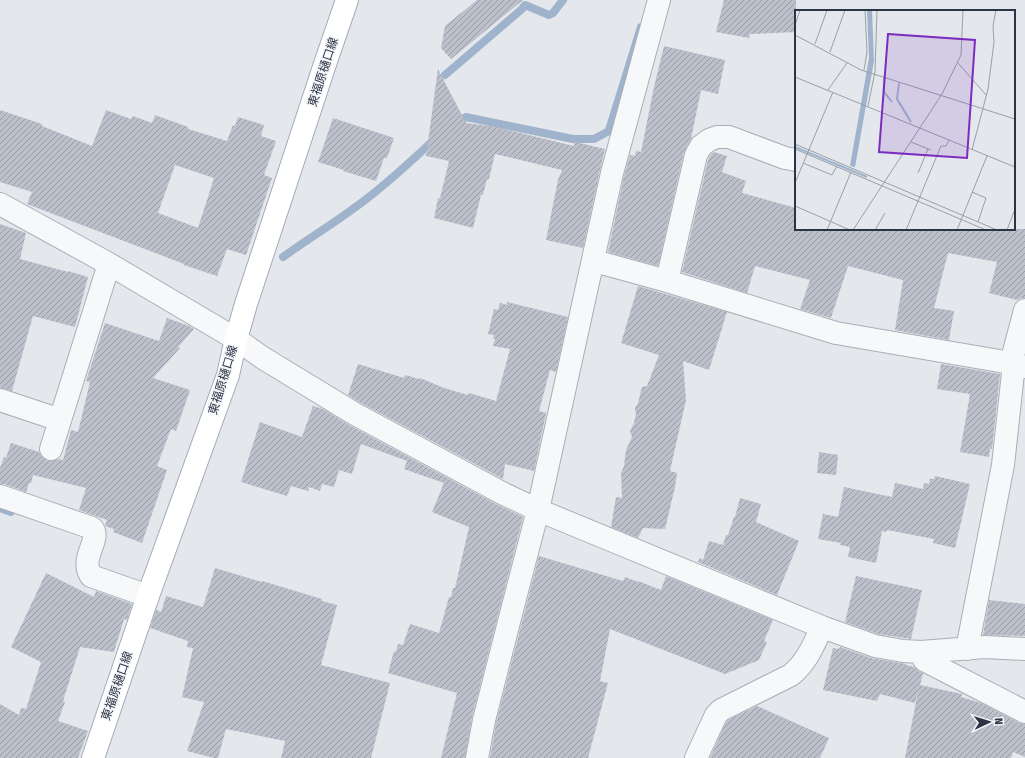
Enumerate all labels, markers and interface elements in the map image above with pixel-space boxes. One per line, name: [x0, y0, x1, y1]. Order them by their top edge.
inset map: [795, 10, 1015, 230]
street label: 東福原樋口線: [305, 36, 341, 108]
street label: 東福原樋口線: [206, 344, 240, 416]
street label: 東福原樋口線: [99, 650, 135, 722]
north arrow: [969, 702, 1009, 742]
text: N: [992, 718, 1005, 725]

